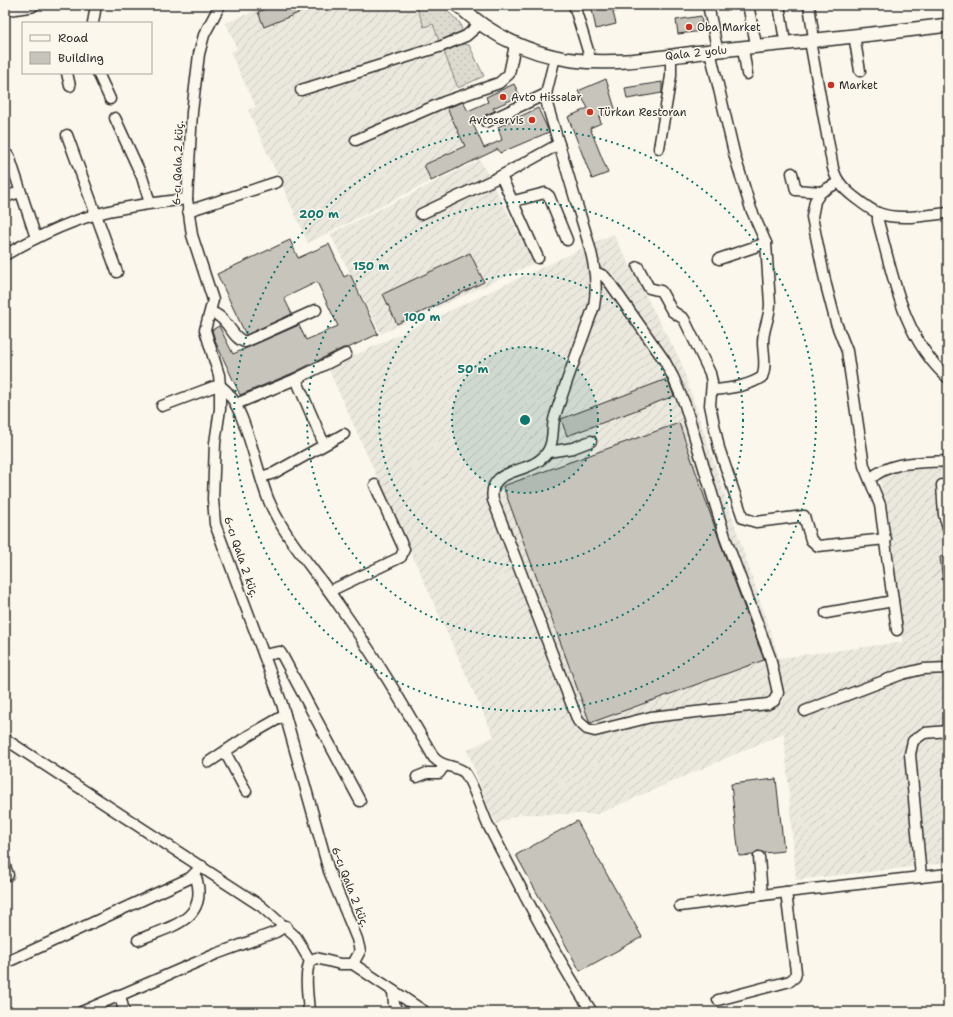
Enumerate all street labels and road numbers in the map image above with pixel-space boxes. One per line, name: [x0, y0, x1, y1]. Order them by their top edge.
street label: Qala 2 yolu: [664, 42, 728, 64]
street label: 6-cı Qala 2 küç.: [169, 120, 187, 206]
street label: 6-cı Qala 2 küç.: [220, 514, 262, 600]
street label: 6-cı Qala 2 küç.: [328, 845, 372, 929]

